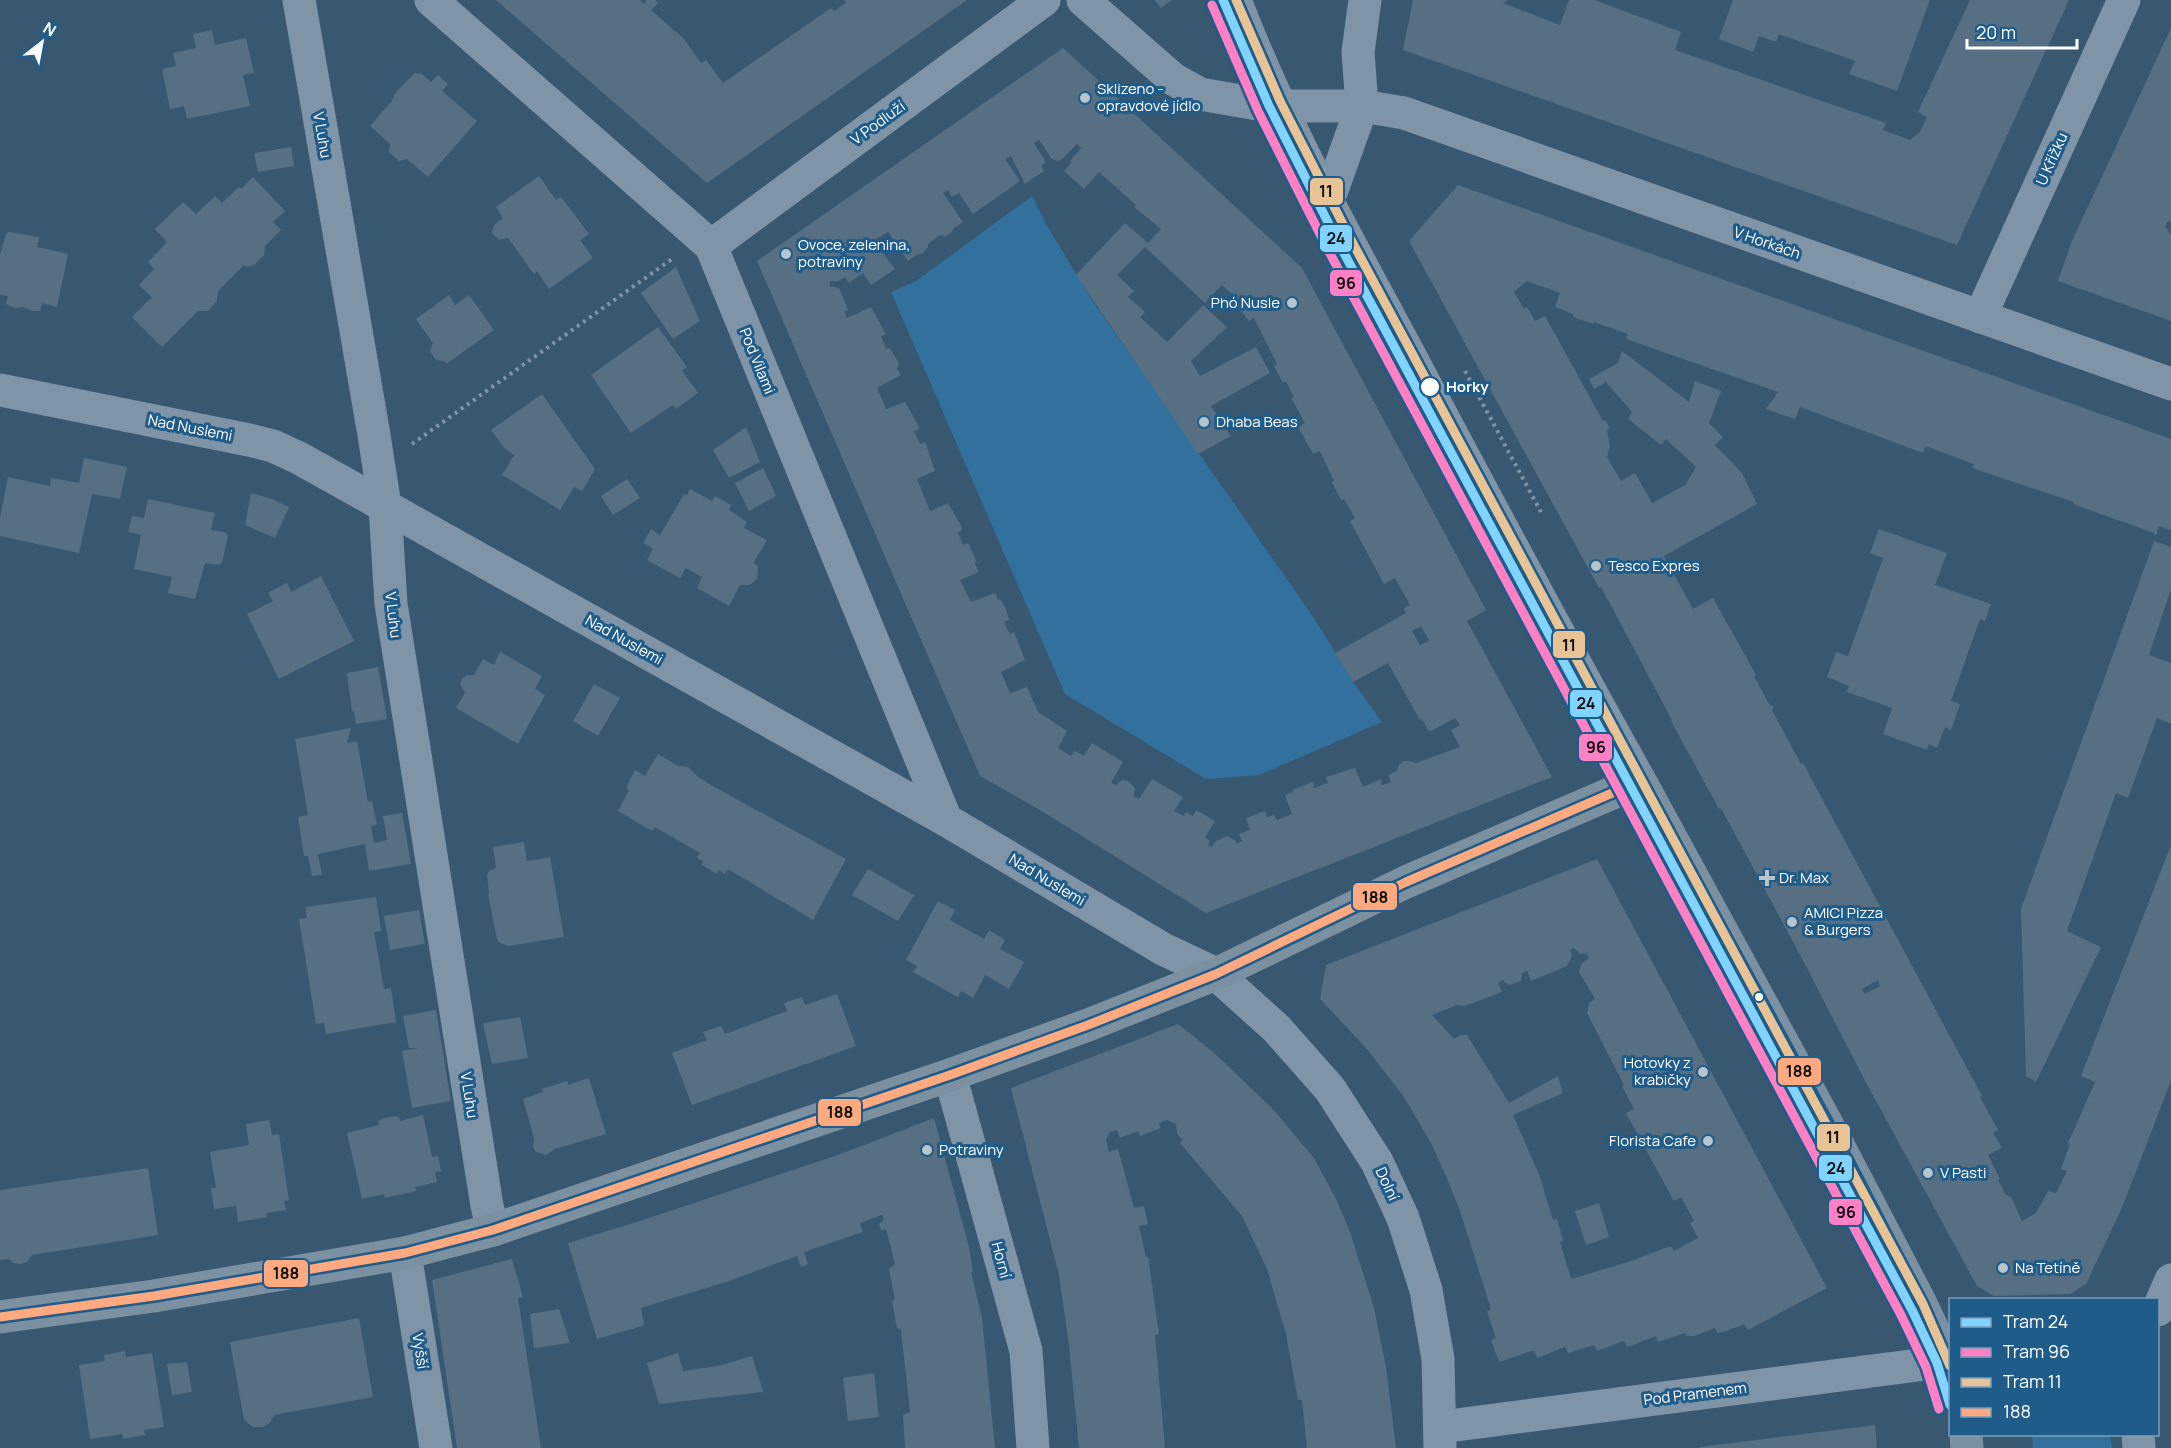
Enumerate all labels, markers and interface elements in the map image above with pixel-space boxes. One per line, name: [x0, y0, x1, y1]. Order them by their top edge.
north arrow: [12, 12, 72, 72]
scale bar: [1967, 12, 2076, 50]
text: N: [39, 17, 60, 42]
text: 20 m: [1976, 20, 2016, 44]
place label: Sklizeno - opravdové jídlo: [1097, 78, 1201, 116]
marker: Sklizeno - opravdové jídlo: [1078, 91, 1092, 105]
street label: V Podluží: [846, 95, 910, 150]
street label: V Luhu: [308, 110, 337, 160]
street label: U Křížku: [2031, 129, 2072, 188]
line badge: 11: [1309, 177, 1344, 206]
text: 11: [1319, 180, 1333, 202]
street label: V Horkách: [1731, 221, 1804, 264]
line badge: 24: [1319, 224, 1353, 253]
text: 24: [1327, 227, 1345, 249]
place label: Ovoce, zelenina, potraviny: [798, 234, 910, 272]
marker: Ovoce, zelenina, potraviny: [779, 247, 793, 261]
line badge: 96: [1329, 269, 1363, 297]
text: 96: [1336, 272, 1356, 294]
place label: Phó Nusle: [1211, 292, 1280, 313]
marker: Phó Nusle: [1285, 296, 1299, 310]
street label: Pod Vilami: [735, 324, 780, 397]
marker: Horky: [1419, 376, 1441, 398]
place label: Horky: [1446, 376, 1489, 397]
street label: Nad Nuslemi: [146, 409, 234, 446]
place label: Dhaba Beas: [1216, 411, 1298, 432]
marker: Dhaba Beas: [1197, 415, 1211, 429]
place label: Tesco Expres: [1608, 555, 1700, 576]
marker: Tesco Expres: [1589, 559, 1603, 573]
street label: V Luhu: [380, 591, 407, 639]
street label: Nad Nuslemi: [582, 610, 667, 670]
line badge: 11: [1552, 630, 1586, 659]
text: 11: [1562, 634, 1576, 656]
line badge: 24: [1569, 689, 1603, 718]
text: 24: [1577, 692, 1595, 714]
line badge: 96: [1578, 733, 1613, 762]
text: 96: [1586, 736, 1606, 758]
street label: Nad Nuslemi: [1005, 848, 1089, 911]
place label: Dr. Max: [1779, 867, 1829, 888]
marker: Dr. Max: [1760, 871, 1774, 885]
line badge: 188: [1352, 882, 1398, 911]
text: 188: [1362, 886, 1388, 908]
place label: AMICI Pizza & Burgers: [1804, 902, 1883, 940]
marker: AMICI Pizza & Burgers: [1785, 915, 1799, 929]
unlabelled marker: [1753, 991, 1765, 1003]
place label: Hotovky z krabičky: [1624, 1052, 1691, 1090]
line badge: 188: [1777, 1057, 1822, 1086]
text: 188: [1786, 1060, 1812, 1082]
marker: Hotovky z krabičky: [1696, 1065, 1710, 1079]
street label: V Luhu: [455, 1070, 483, 1120]
line badge: 188: [817, 1098, 862, 1127]
text: 188: [827, 1101, 853, 1123]
line badge: 11: [1816, 1123, 1851, 1152]
text: 11: [1826, 1126, 1840, 1148]
place label: Florista Cafe: [1609, 1130, 1696, 1151]
marker: Florista Cafe: [1701, 1134, 1715, 1148]
place label: Potraviny: [939, 1139, 1004, 1160]
marker: Potraviny: [920, 1143, 934, 1157]
line badge: 24: [1818, 1154, 1853, 1182]
text: 24: [1827, 1157, 1845, 1179]
place label: V Pasti: [1940, 1162, 1986, 1183]
street label: Dolní: [1371, 1164, 1405, 1204]
marker: V Pasti: [1921, 1166, 1935, 1180]
line badge: 96: [1828, 1198, 1863, 1226]
text: 96: [1836, 1201, 1856, 1223]
street label: Horní: [987, 1239, 1017, 1281]
place label: Na Tetíně: [2015, 1257, 2081, 1278]
line badge: 188: [263, 1259, 309, 1288]
marker: Na Tetíně: [1996, 1261, 2010, 1275]
text: 188: [273, 1262, 299, 1284]
legend: [1949, 1298, 2159, 1436]
text: Tram 24: [2003, 1309, 2068, 1333]
street label: Vyšší: [407, 1331, 434, 1371]
text: Tram 96: [2003, 1339, 2070, 1363]
text: Tram 11: [2003, 1369, 2062, 1393]
street label: Pod Pramenem: [1642, 1377, 1748, 1410]
text: 188: [2003, 1399, 2031, 1423]

